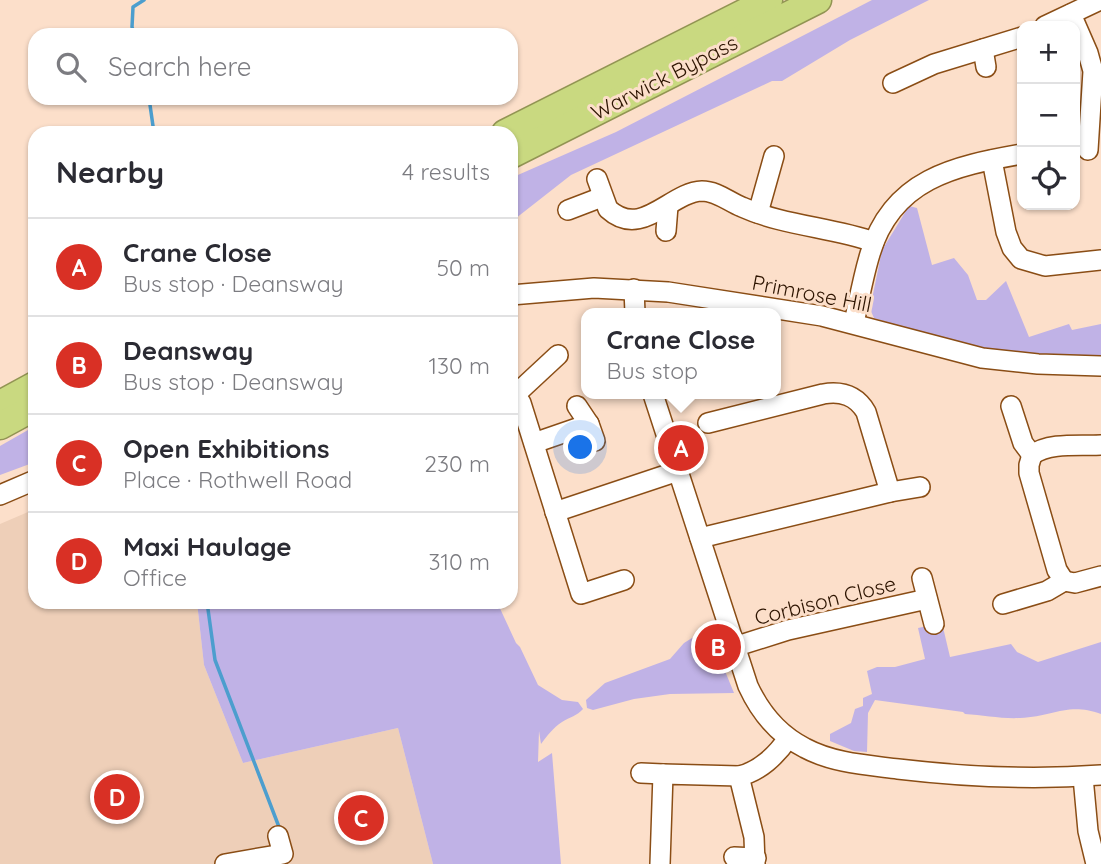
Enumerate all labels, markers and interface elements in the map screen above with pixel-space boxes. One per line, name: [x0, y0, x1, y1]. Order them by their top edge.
map controls: [1017, 21, 1080, 210]
button: +: [1017, 21, 1080, 84]
search box: [28, 28, 518, 105]
street label: Warwick Bypass: [586, 29, 742, 125]
icon: search: [52, 48, 90, 86]
text: Search here: [108, 50, 252, 83]
button: −: [1017, 84, 1080, 147]
button: locate: [1017, 147, 1080, 210]
text: Nearby: [56, 153, 164, 191]
text: 4 results: [402, 157, 490, 186]
text: Crane Close: [123, 236, 272, 269]
text: A: [72, 253, 86, 282]
text: 50 m: [437, 253, 490, 282]
text: Bus stop · Deansway: [123, 269, 344, 298]
street label: Primrose Hill: [750, 269, 874, 317]
popup: [581, 308, 781, 399]
text: Crane Close: [607, 323, 755, 356]
text: Deansway: [123, 334, 253, 367]
text: B: [71, 351, 87, 380]
text: 130 m: [428, 351, 490, 380]
text: Bus stop: [607, 356, 698, 385]
text: Bus stop · Deansway: [123, 367, 344, 396]
pin: A: [658, 422, 704, 474]
your location: [563, 430, 597, 464]
text: Open Exhibitions: [123, 432, 330, 465]
text: C: [72, 449, 86, 478]
text: 230 m: [424, 449, 490, 478]
text: Place · Rothwell Road: [123, 465, 352, 494]
text: Maxi Haulage: [123, 530, 291, 563]
text: D: [71, 547, 87, 576]
text: 310 m: [428, 547, 490, 576]
text: Office: [123, 563, 187, 592]
street label: Corbison Close: [752, 570, 898, 630]
pin: B: [695, 621, 741, 673]
pin: D: [94, 771, 140, 823]
pin: C: [338, 792, 384, 844]

